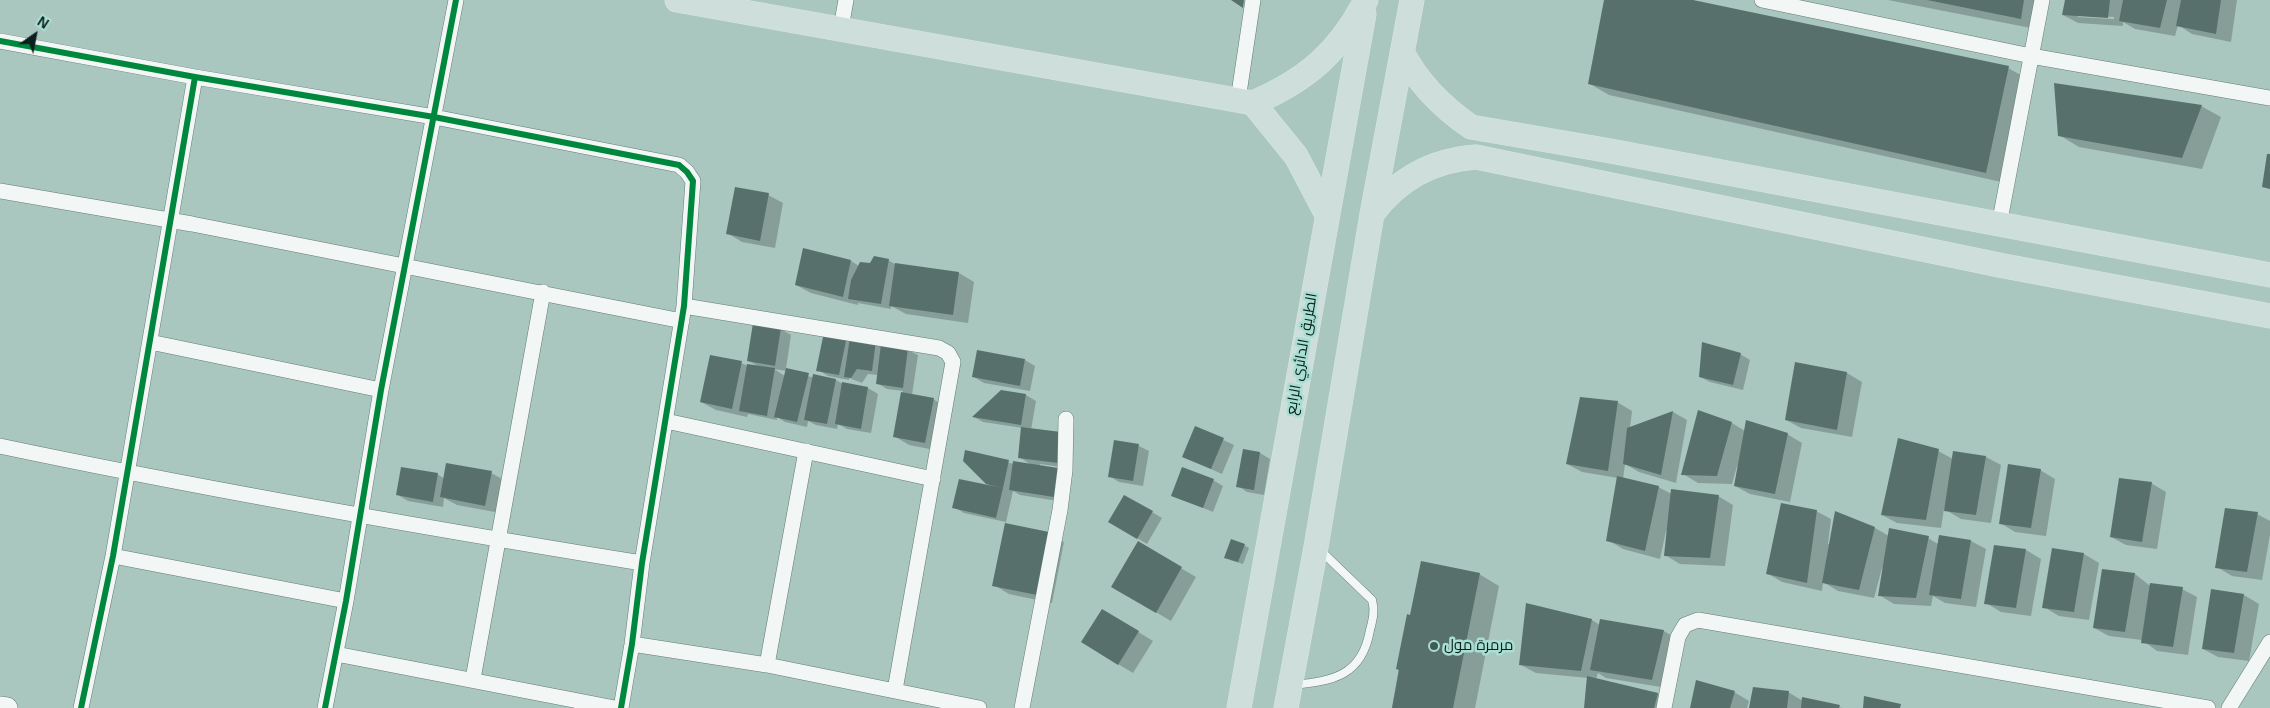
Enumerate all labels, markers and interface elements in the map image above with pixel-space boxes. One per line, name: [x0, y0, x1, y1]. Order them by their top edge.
north arrow: [10, 10, 60, 60]
text: N: [35, 13, 52, 32]
street label: الطريق الدائري الرابع: [1282, 292, 1322, 416]
place label: مرمرة مول: [1444, 637, 1513, 655]
marker: مرمرة مول: [1428, 640, 1440, 652]

